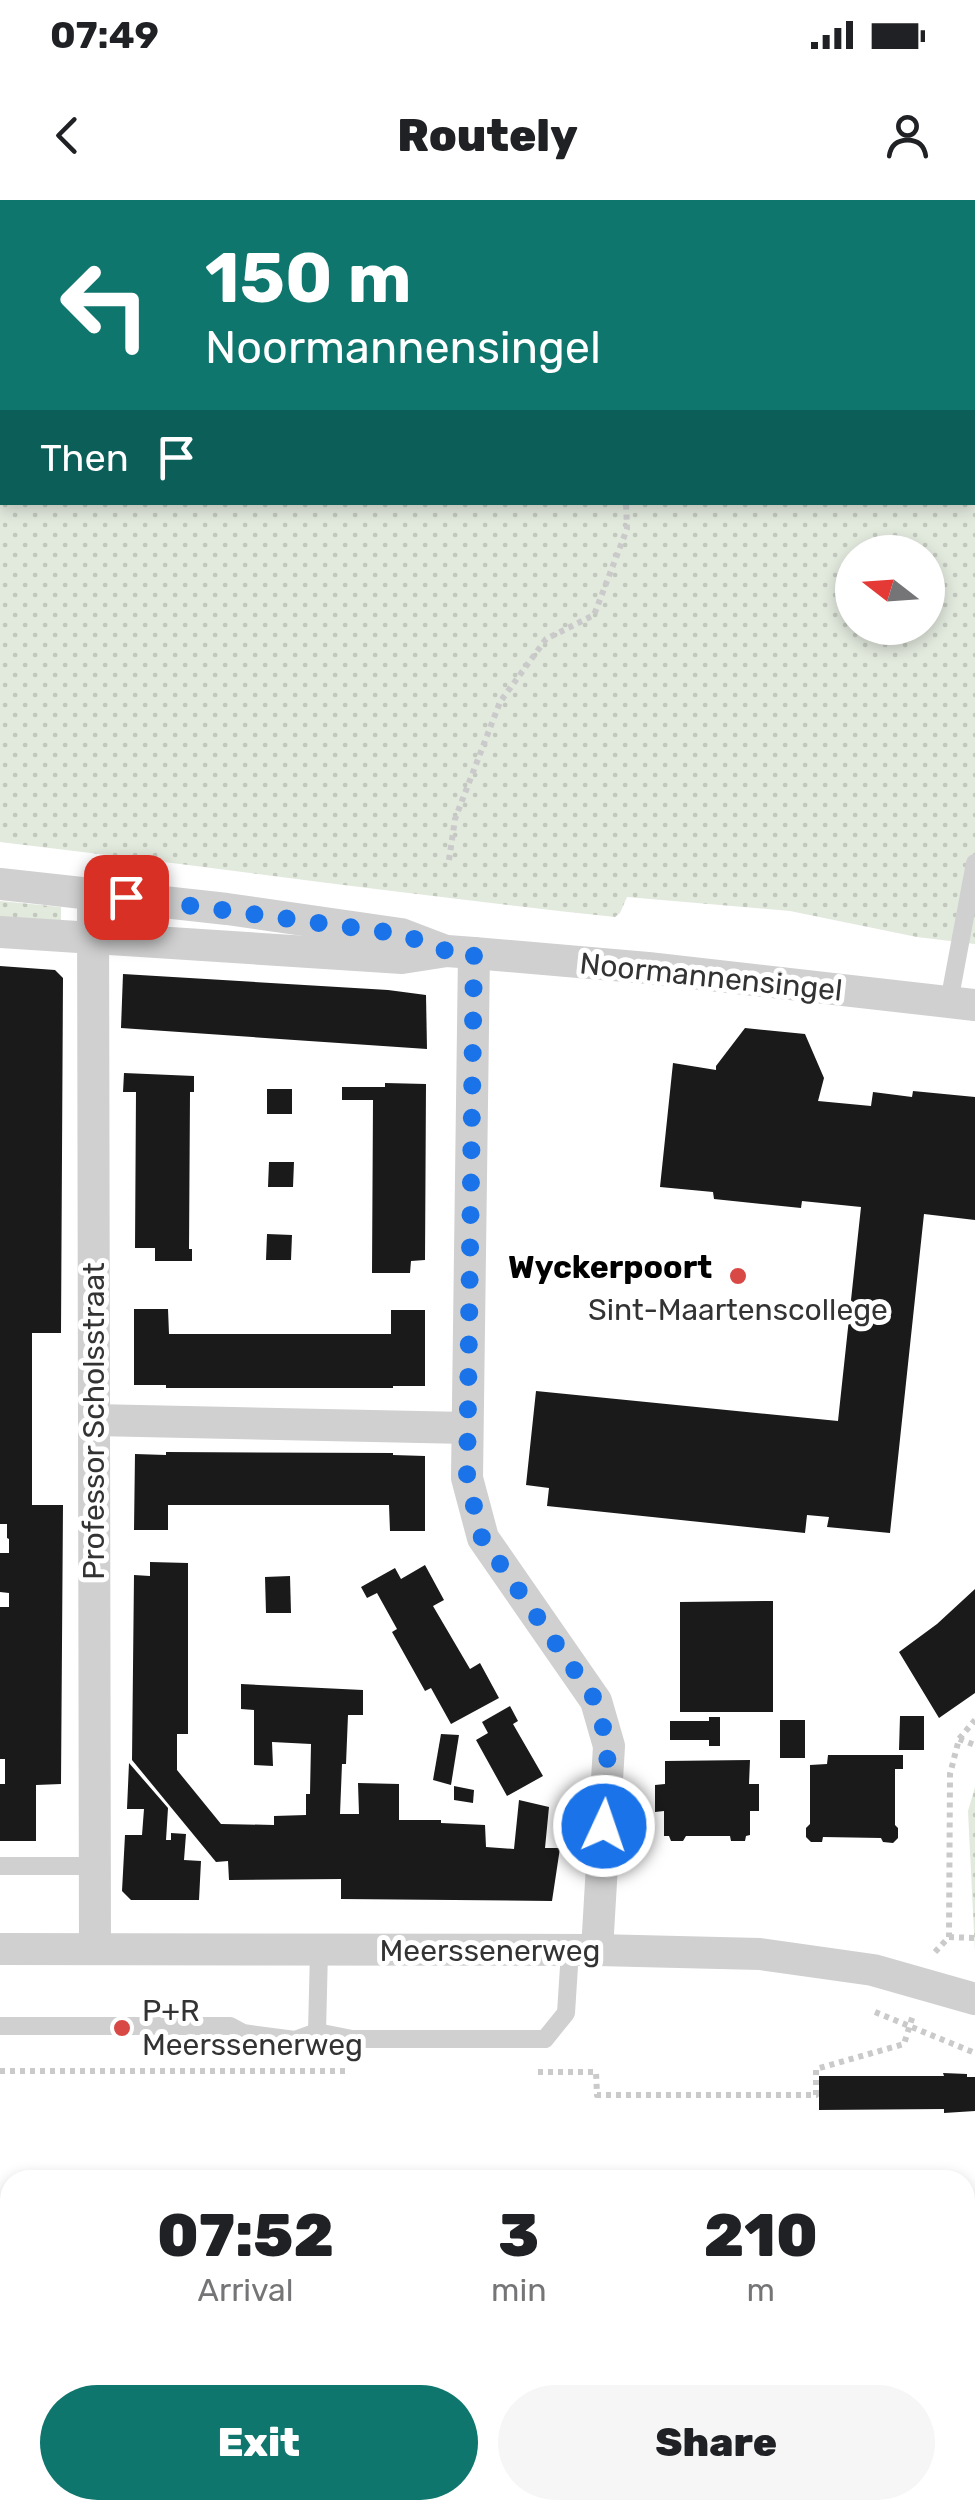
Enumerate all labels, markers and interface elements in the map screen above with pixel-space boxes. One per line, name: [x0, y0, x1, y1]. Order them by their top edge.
text: 07:49: [50, 12, 159, 58]
icon: back: [40, 108, 95, 163]
icon: person: [880, 108, 935, 163]
text: Routely: [397, 109, 578, 162]
text: 150 m: [205, 237, 412, 320]
icon: left: [40, 240, 170, 370]
text: Noormannensingel: [205, 321, 601, 374]
icon: arrive: [149, 430, 204, 485]
text: Then: [40, 435, 129, 481]
north arrow: [835, 535, 945, 645]
map controls: [835, 535, 945, 645]
pin: [84, 855, 169, 940]
icon: arrive: [99, 870, 154, 925]
street label: Noormannensingel: [578, 945, 844, 1009]
district label: Wyckerpoort: [508, 1248, 712, 1286]
street label: Professor Scholsstraat: [76, 1262, 112, 1580]
marker: Sint-Maartenscollege: [727, 1265, 749, 1287]
place label: Sint-Maartenscollege: [588, 1292, 888, 1328]
position arrow: [552, 1774, 656, 1878]
street label: Meerssenerweg: [380, 1933, 600, 1969]
place label: P+R Meerssenerweg: [142, 1993, 363, 2063]
marker: P+R Meerssenerweg: [111, 2017, 133, 2039]
text: 07:52: [157, 2200, 334, 2271]
text: 3: [498, 2200, 539, 2271]
text: 210: [704, 2200, 818, 2271]
text: Arrival: [198, 2271, 294, 2309]
text: min: [491, 2271, 547, 2309]
text: m: [747, 2271, 775, 2309]
button: Exit: [40, 2385, 478, 2500]
button: Share: [498, 2385, 935, 2500]

